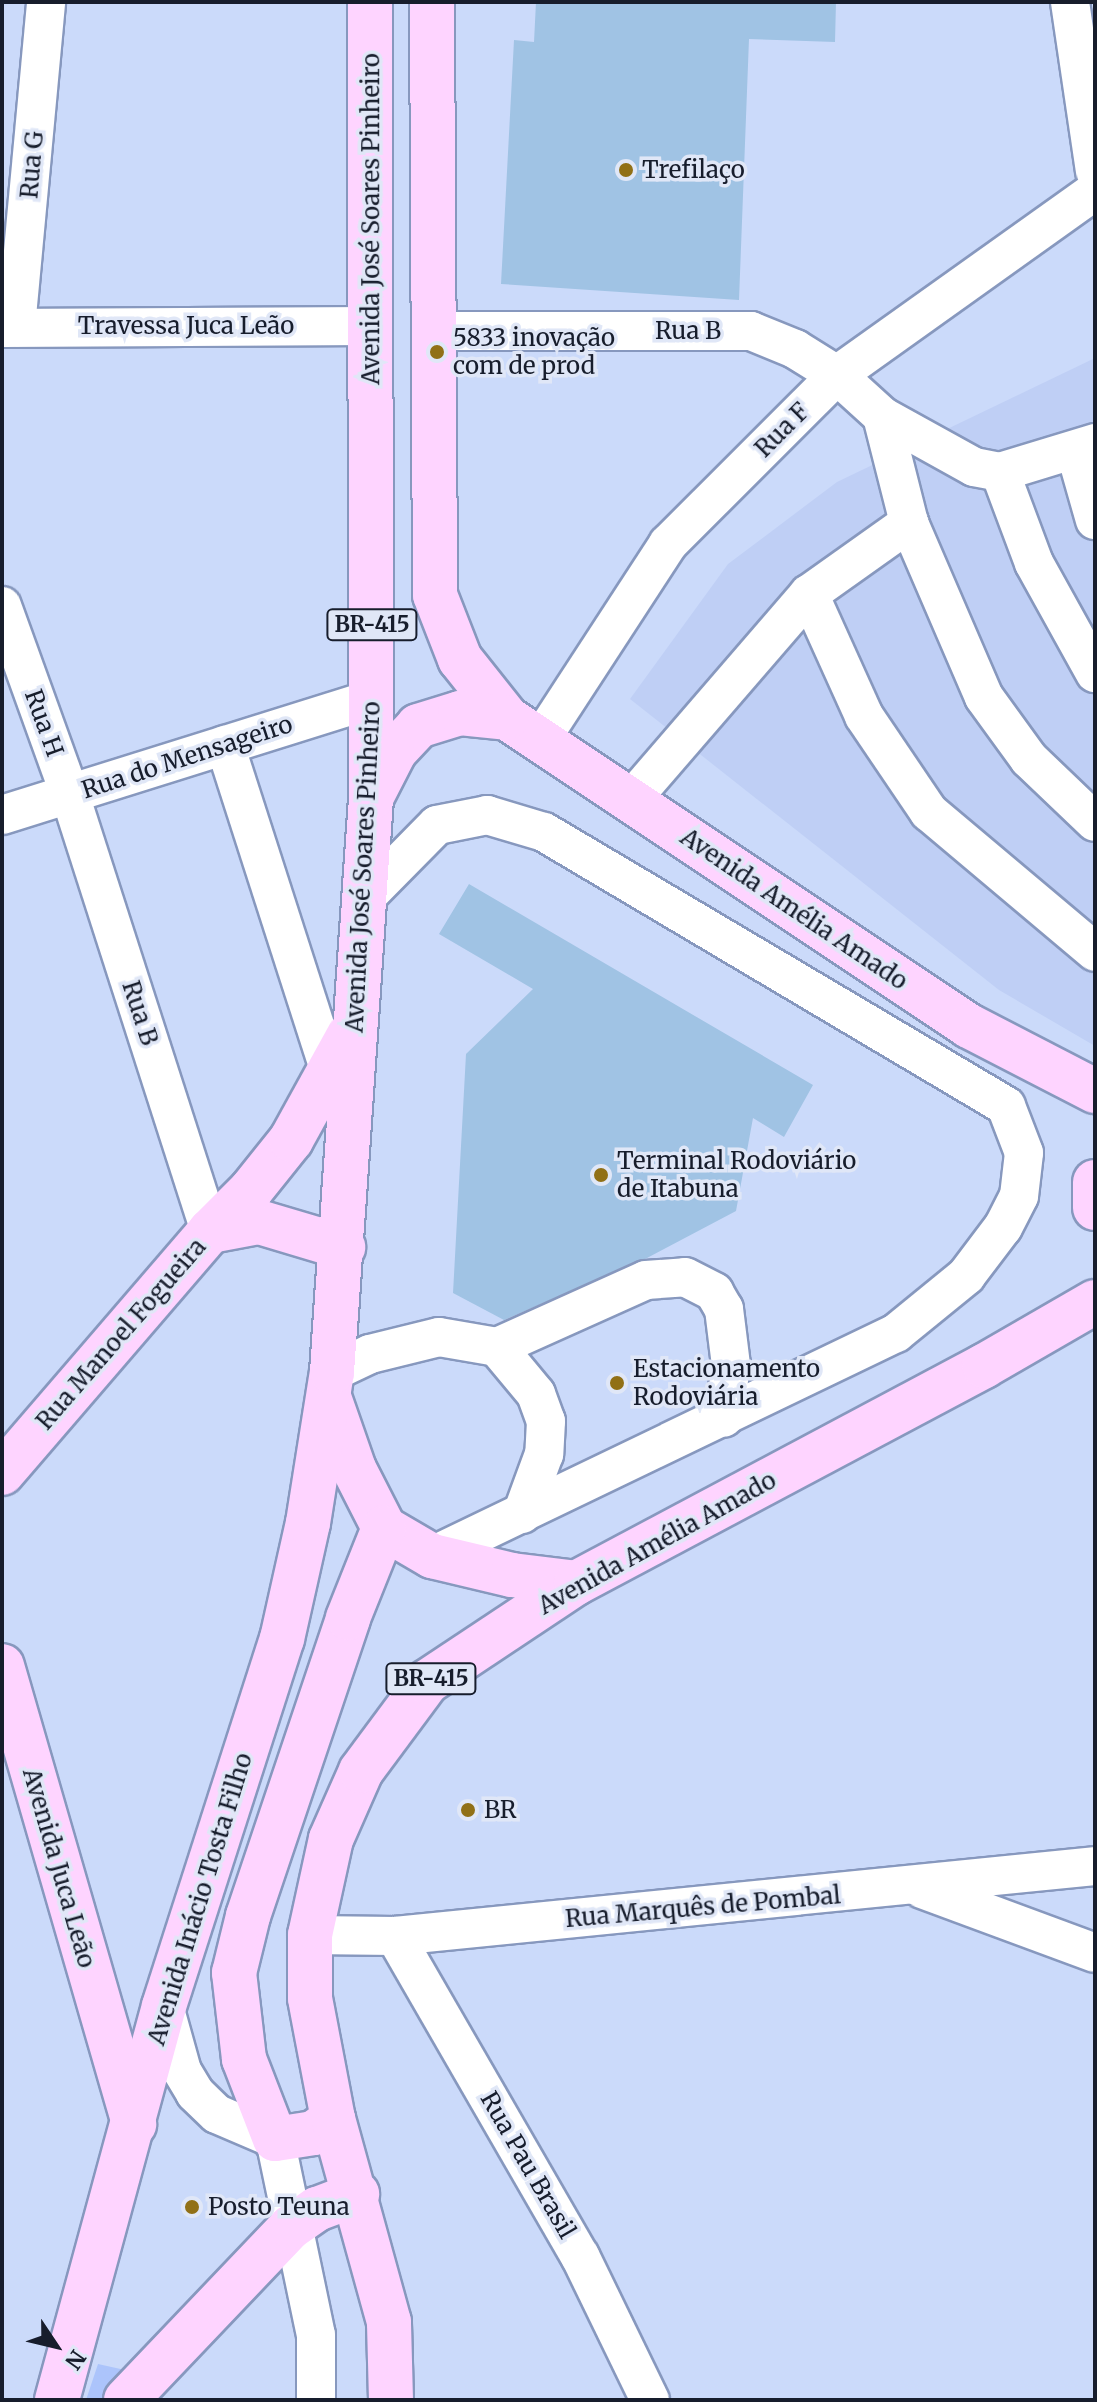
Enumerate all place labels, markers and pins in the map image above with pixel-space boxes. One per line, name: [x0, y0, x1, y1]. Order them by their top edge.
place label: Trefilaço: [642, 156, 745, 184]
marker: Trefilaço: [617, 161, 635, 179]
place label: 5833 inovação com de prod: [453, 324, 615, 380]
marker: 5833 inovação com de prod: [428, 343, 446, 361]
place label: Terminal Rodoviário de Itabuna: [617, 1147, 856, 1203]
marker: Terminal Rodoviário de Itabuna: [592, 1166, 610, 1184]
place label: Estacionamento Rodoviária: [633, 1355, 820, 1411]
marker: Estacionamento Rodoviária: [608, 1374, 626, 1392]
place label: BR: [484, 1796, 517, 1824]
marker: BR: [459, 1801, 477, 1819]
place label: Posto Teuna: [208, 2193, 350, 2221]
marker: Posto Teuna: [183, 2198, 201, 2216]

